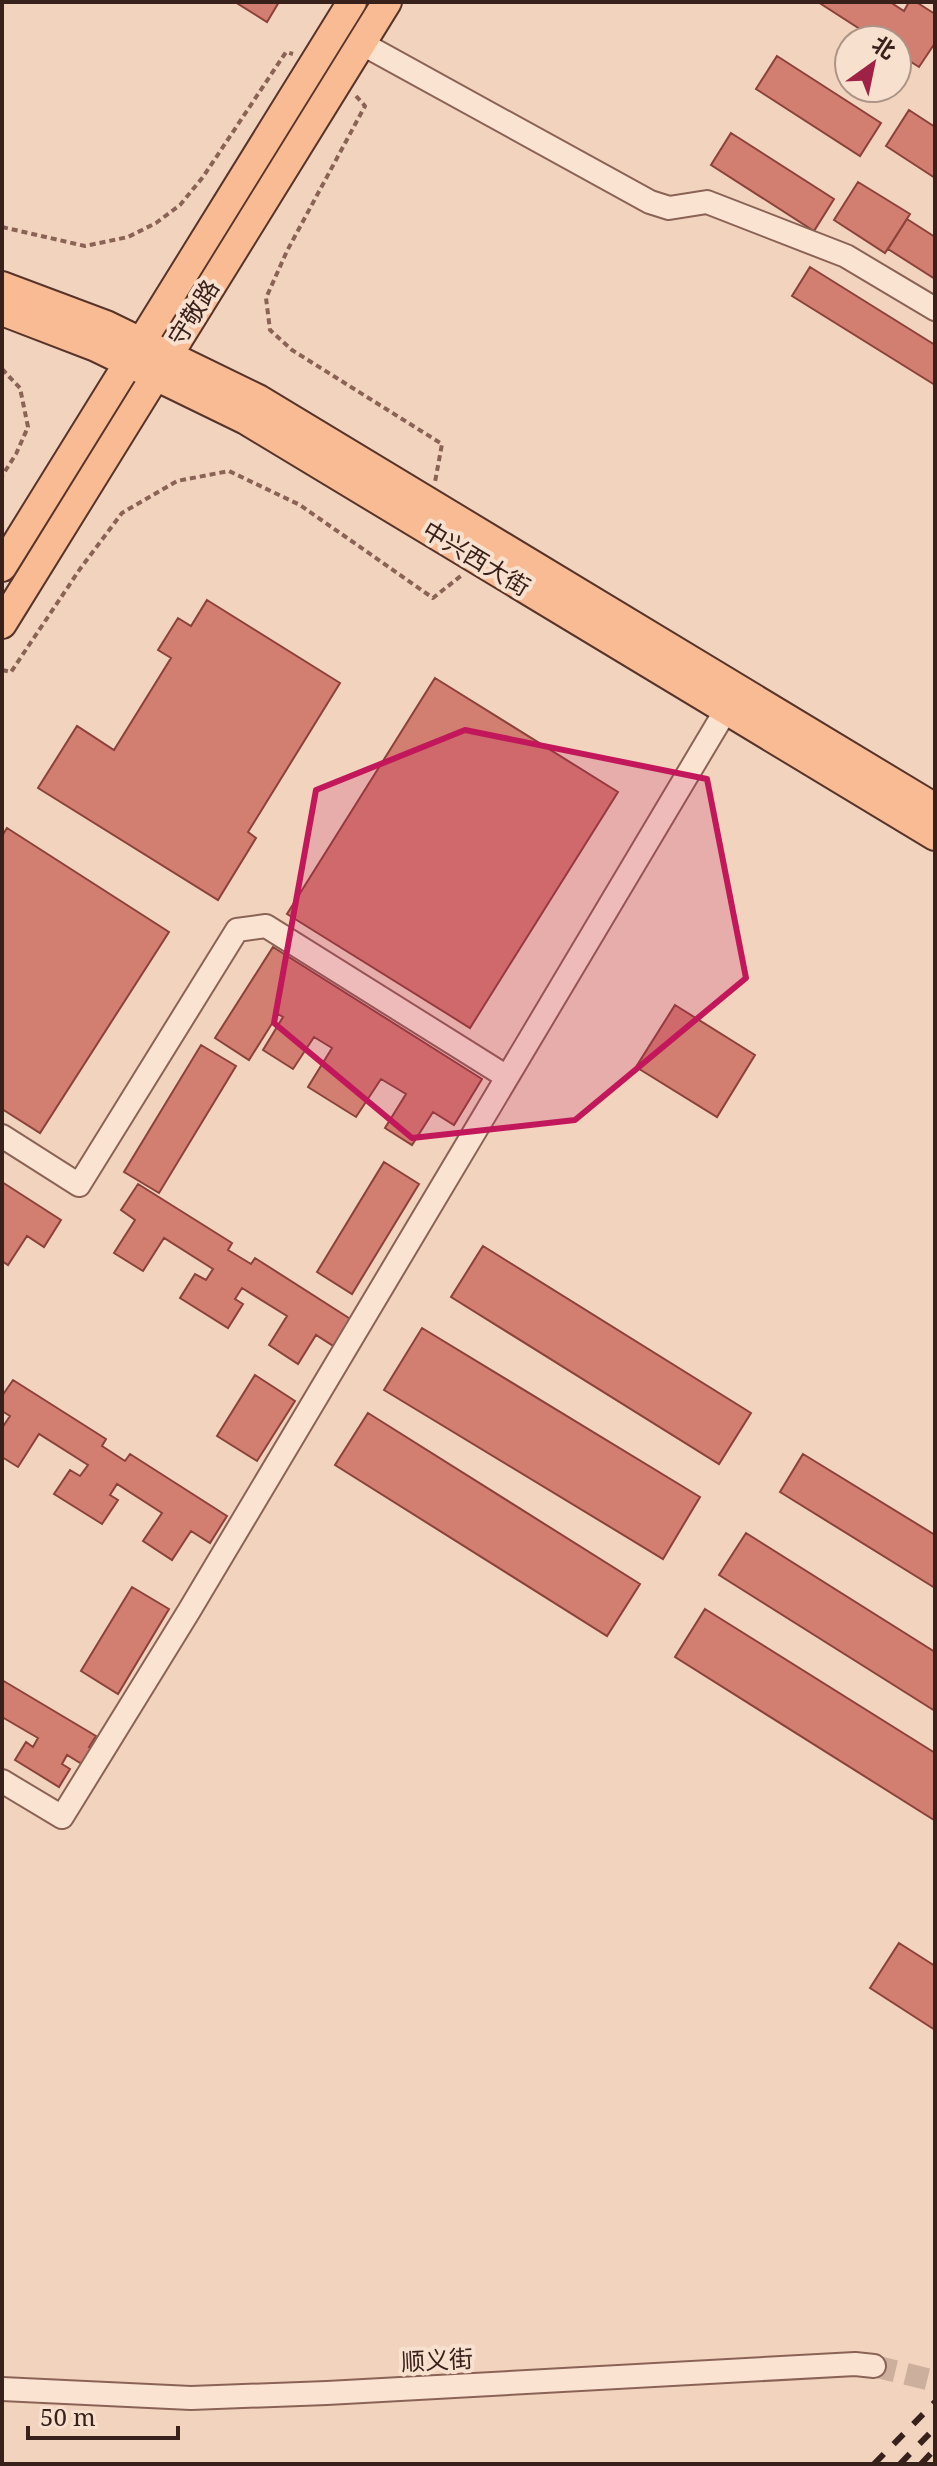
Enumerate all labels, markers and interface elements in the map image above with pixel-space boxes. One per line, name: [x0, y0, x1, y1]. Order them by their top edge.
north arrow: [833, 24, 913, 104]
text: 北: [867, 28, 902, 65]
street label: 守敬路: [160, 273, 226, 351]
street label: 中兴西大街: [417, 513, 537, 603]
street label: 顺义街: [400, 2341, 474, 2378]
scale bar: [28, 2390, 178, 2440]
text: 50 m: [40, 2400, 96, 2433]

